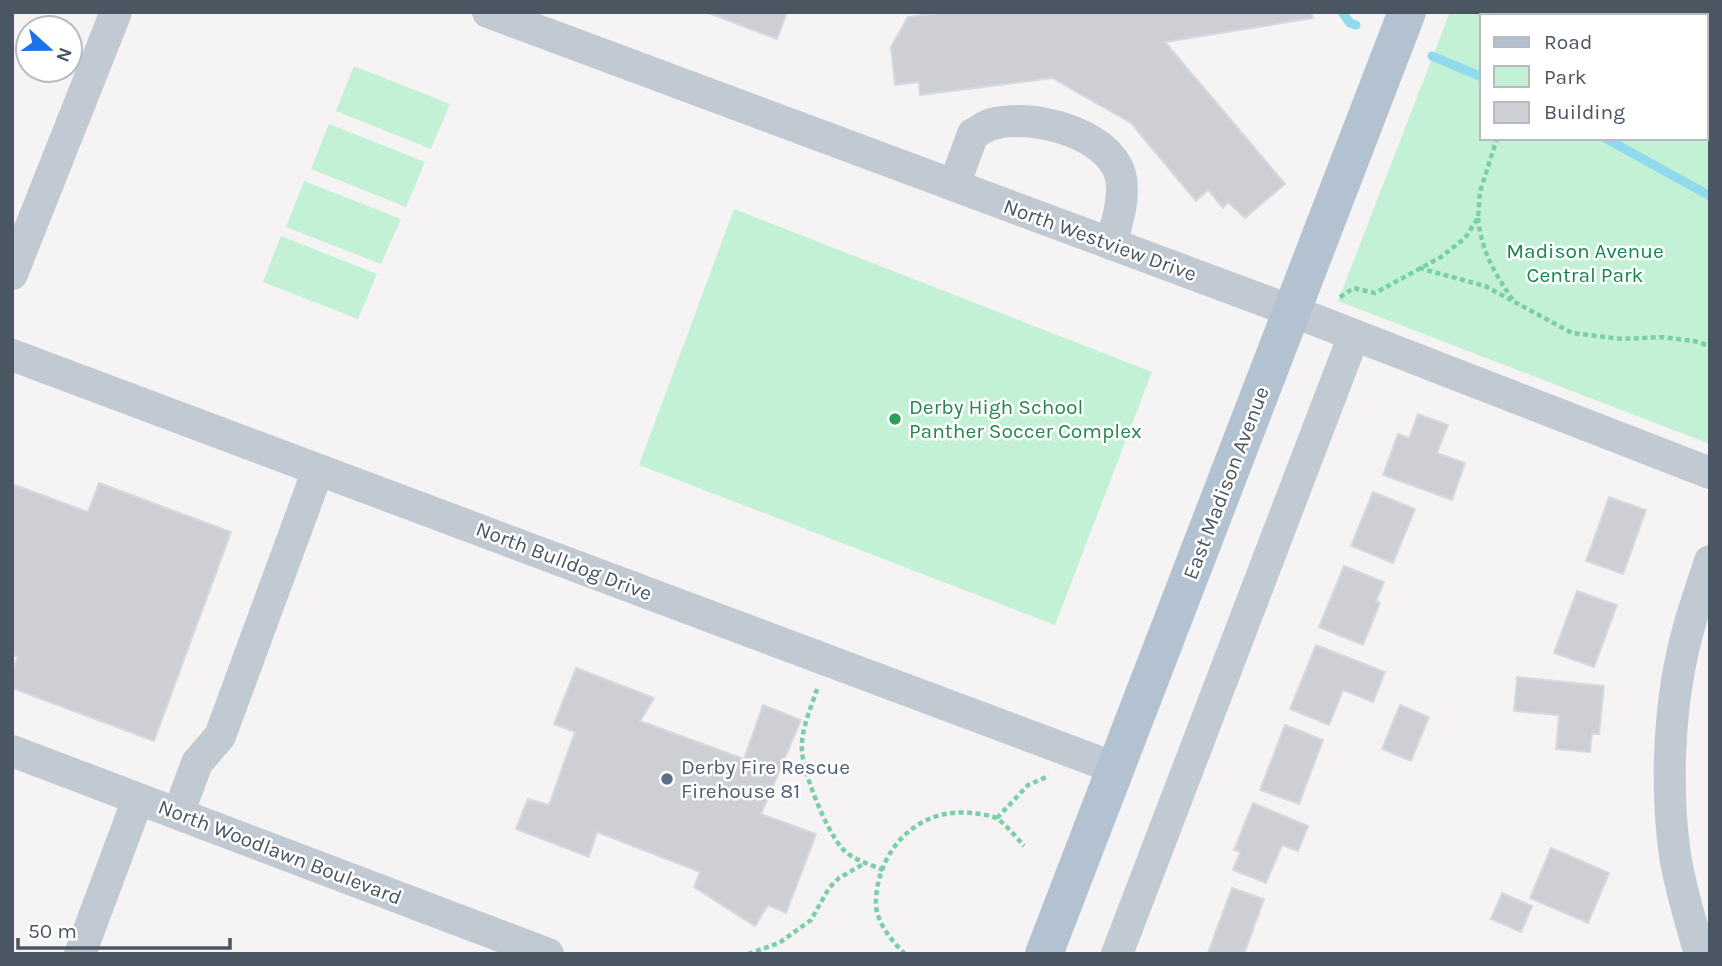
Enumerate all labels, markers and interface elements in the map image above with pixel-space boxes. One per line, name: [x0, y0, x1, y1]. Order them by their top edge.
north arrow: [14, 14, 84, 84]
legend: [1480, 14, 1708, 140]
text: Road: [1544, 30, 1592, 54]
text: N: [51, 44, 77, 65]
text: Park: [1544, 65, 1587, 89]
text: Building: [1544, 100, 1625, 124]
street label: North Westview Drive: [1000, 194, 1200, 286]
park label: Madison Avenue Central Park: [1506, 239, 1664, 287]
street label: East Madison Avenue: [1178, 383, 1274, 583]
place label: Derby High School Panther Soccer Complex: [909, 395, 1142, 443]
marker: Derby High School Panther Soccer Complex: [887, 411, 903, 427]
street label: North Bulldog Drive: [473, 516, 655, 606]
place label: Derby Fire Rescue Firehouse 81: [681, 755, 850, 803]
marker: Derby Fire Rescue Firehouse 81: [659, 771, 675, 787]
street label: North Woodlawn Boulevard: [155, 794, 405, 910]
scale bar: [18, 906, 229, 950]
text: 50 m: [28, 919, 77, 943]

